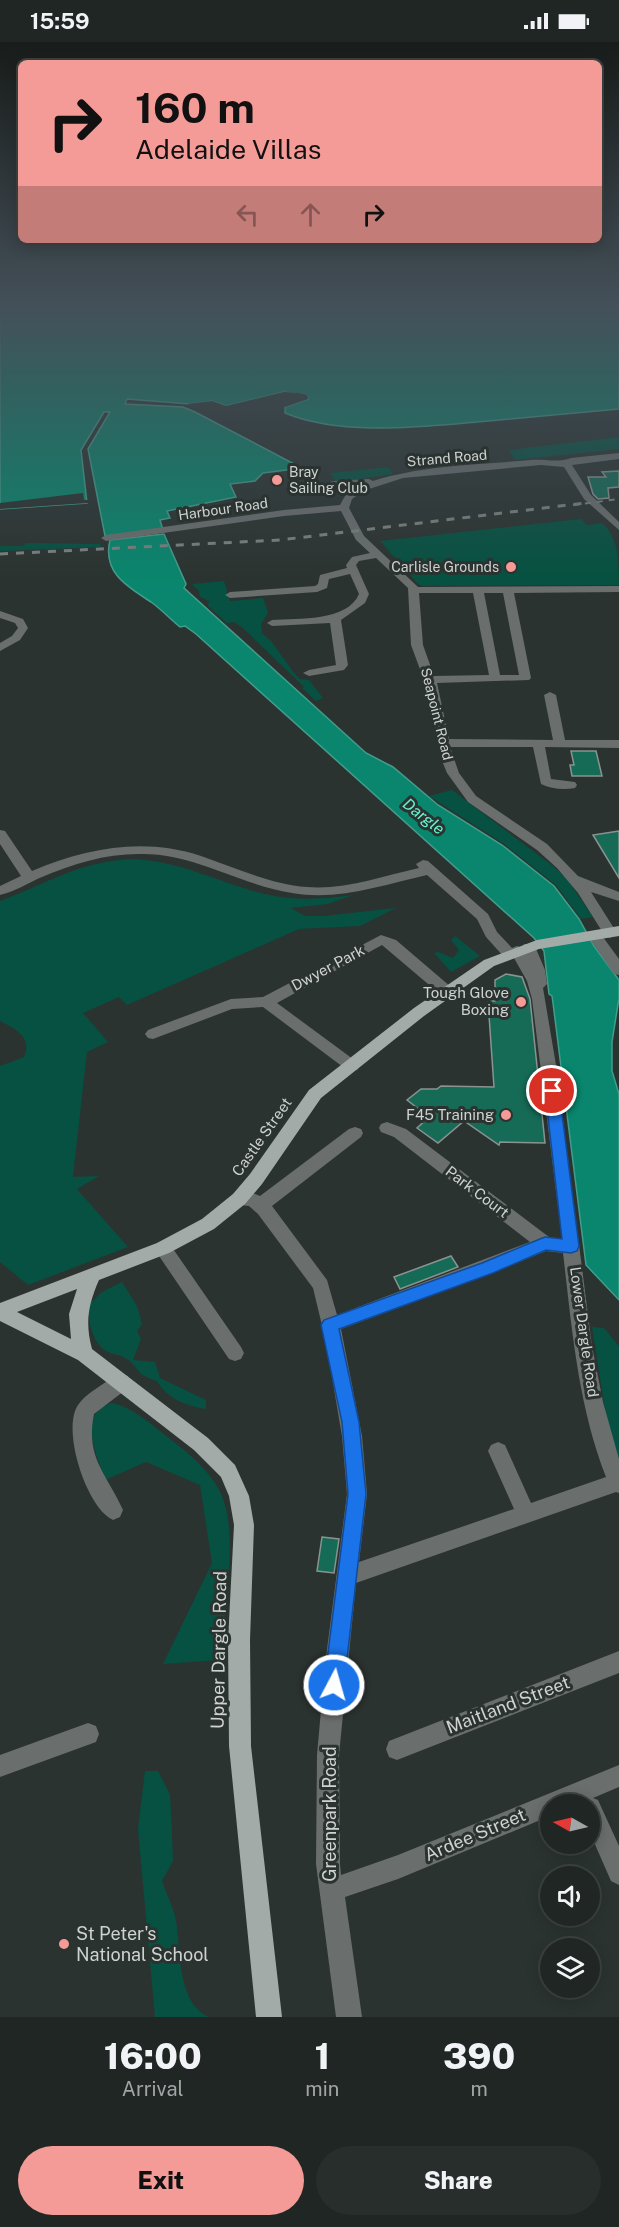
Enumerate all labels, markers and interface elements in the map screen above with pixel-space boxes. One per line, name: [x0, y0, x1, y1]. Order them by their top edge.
text: 15:59: [30, 8, 90, 34]
text: 160 m: [135, 83, 255, 132]
icon: right: [36, 84, 114, 162]
text: Adelaide Villas: [135, 133, 321, 165]
icon: left: [231, 198, 264, 231]
icon: ahead: [294, 198, 327, 231]
icon: right: [357, 198, 390, 231]
street label: Strand Road: [406, 447, 488, 469]
place label: Bray Sailing Club: [289, 464, 368, 496]
marker: Bray Sailing Club: [270, 473, 284, 487]
street label: Harbour Road: [177, 495, 269, 523]
place label: Carlisle Grounds: [391, 559, 499, 575]
marker: Carlisle Grounds: [504, 560, 518, 574]
street label: Seapoint Road: [418, 666, 456, 762]
water label: Dargle: [399, 794, 449, 839]
street label: Dwyer Park: [288, 941, 367, 994]
place label: Tough Glove Boxing: [423, 984, 509, 1018]
marker: Tough Glove Boxing: [514, 995, 528, 1009]
pin: [526, 1065, 577, 1116]
icon: arrive: [535, 1074, 568, 1107]
street label: Castle Street: [228, 1094, 295, 1179]
place label: F45 Training: [406, 1106, 494, 1123]
marker: F45 Training: [499, 1108, 513, 1122]
street label: Park Court: [442, 1162, 512, 1221]
street label: Lower Dargle Road: [567, 1266, 602, 1398]
street label: Upper Dargle Road: [207, 1571, 230, 1729]
position arrow: [302, 1653, 366, 1717]
street label: Maitland Street: [443, 1671, 573, 1738]
street label: Greenpark Road: [319, 1746, 340, 1882]
north arrow: [540, 1794, 600, 1854]
map controls: [540, 1794, 600, 1998]
street label: Ardee Street: [421, 1804, 528, 1865]
button: sound: [540, 1866, 600, 1926]
place label: St Peter's National School: [76, 1923, 209, 1965]
marker: St Peter's National School: [57, 1937, 71, 1951]
button: layers: [540, 1938, 600, 1998]
text: 16:00: [104, 2035, 202, 2077]
text: 1: [314, 2035, 330, 2077]
text: 390: [443, 2035, 515, 2077]
text: Arrival: [122, 2077, 184, 2101]
text: min: [305, 2077, 339, 2101]
text: m: [470, 2077, 488, 2101]
button: Exit: [18, 2146, 304, 2215]
button: Share: [316, 2146, 601, 2215]

